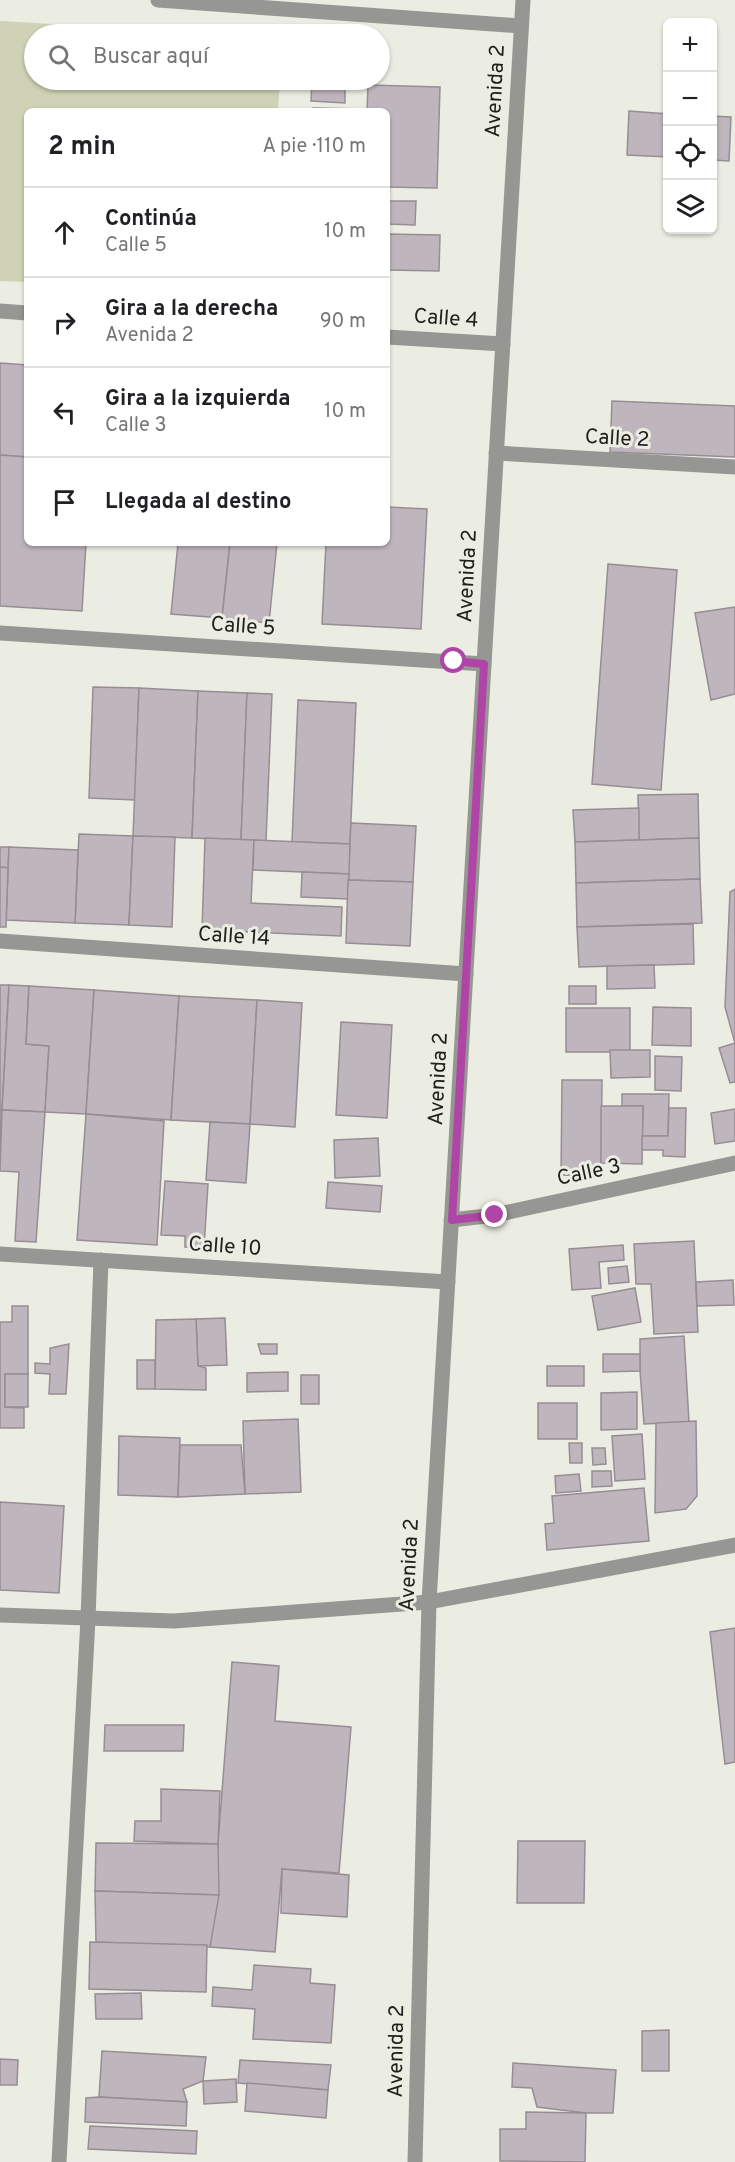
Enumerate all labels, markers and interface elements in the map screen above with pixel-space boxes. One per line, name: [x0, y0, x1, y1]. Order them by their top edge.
map controls: [663, 18, 717, 234]
button: +: [663, 18, 717, 72]
search box: [24, 24, 390, 90]
icon: search: [45, 41, 78, 74]
text: Buscar aquí: [93, 44, 209, 71]
street label: Avenida 2: [480, 44, 512, 138]
button: −: [663, 72, 717, 126]
button: locate: [663, 126, 717, 180]
text: 2 min: [48, 131, 116, 164]
text: A pie · 110 m: [263, 134, 366, 160]
button: layers: [663, 180, 717, 234]
text: Continúa: [105, 206, 197, 233]
icon: ahead: [48, 216, 81, 249]
text: 10 m: [324, 219, 366, 245]
text: Calle 5: [105, 233, 167, 259]
text: Gira a la derecha: [105, 296, 278, 323]
street label: Calle 4: [413, 303, 479, 335]
icon: right: [48, 306, 81, 339]
text: 90 m: [320, 309, 366, 335]
text: Avenida 2: [105, 323, 194, 349]
text: Gira a la izquierda: [105, 386, 291, 413]
icon: left: [48, 396, 81, 429]
text: 10 m: [324, 399, 366, 425]
text: Calle 3: [105, 413, 166, 439]
street label: Calle 2: [584, 424, 650, 454]
icon: arrive: [48, 486, 81, 519]
text: Llegada al destino: [105, 489, 291, 516]
street label: Avenida 2: [452, 529, 484, 623]
street label: Calle 5: [210, 611, 276, 643]
route start: [440, 647, 466, 673]
street label: Calle 14: [197, 921, 271, 953]
street label: Avenida 2: [423, 1032, 455, 1126]
street label: Calle 3: [555, 1153, 623, 1193]
route end: [481, 1201, 507, 1227]
street label: Calle 10: [188, 1231, 262, 1263]
street label: Avenida 2: [394, 1518, 426, 1612]
street label: Avenida 2: [383, 2004, 411, 2098]

